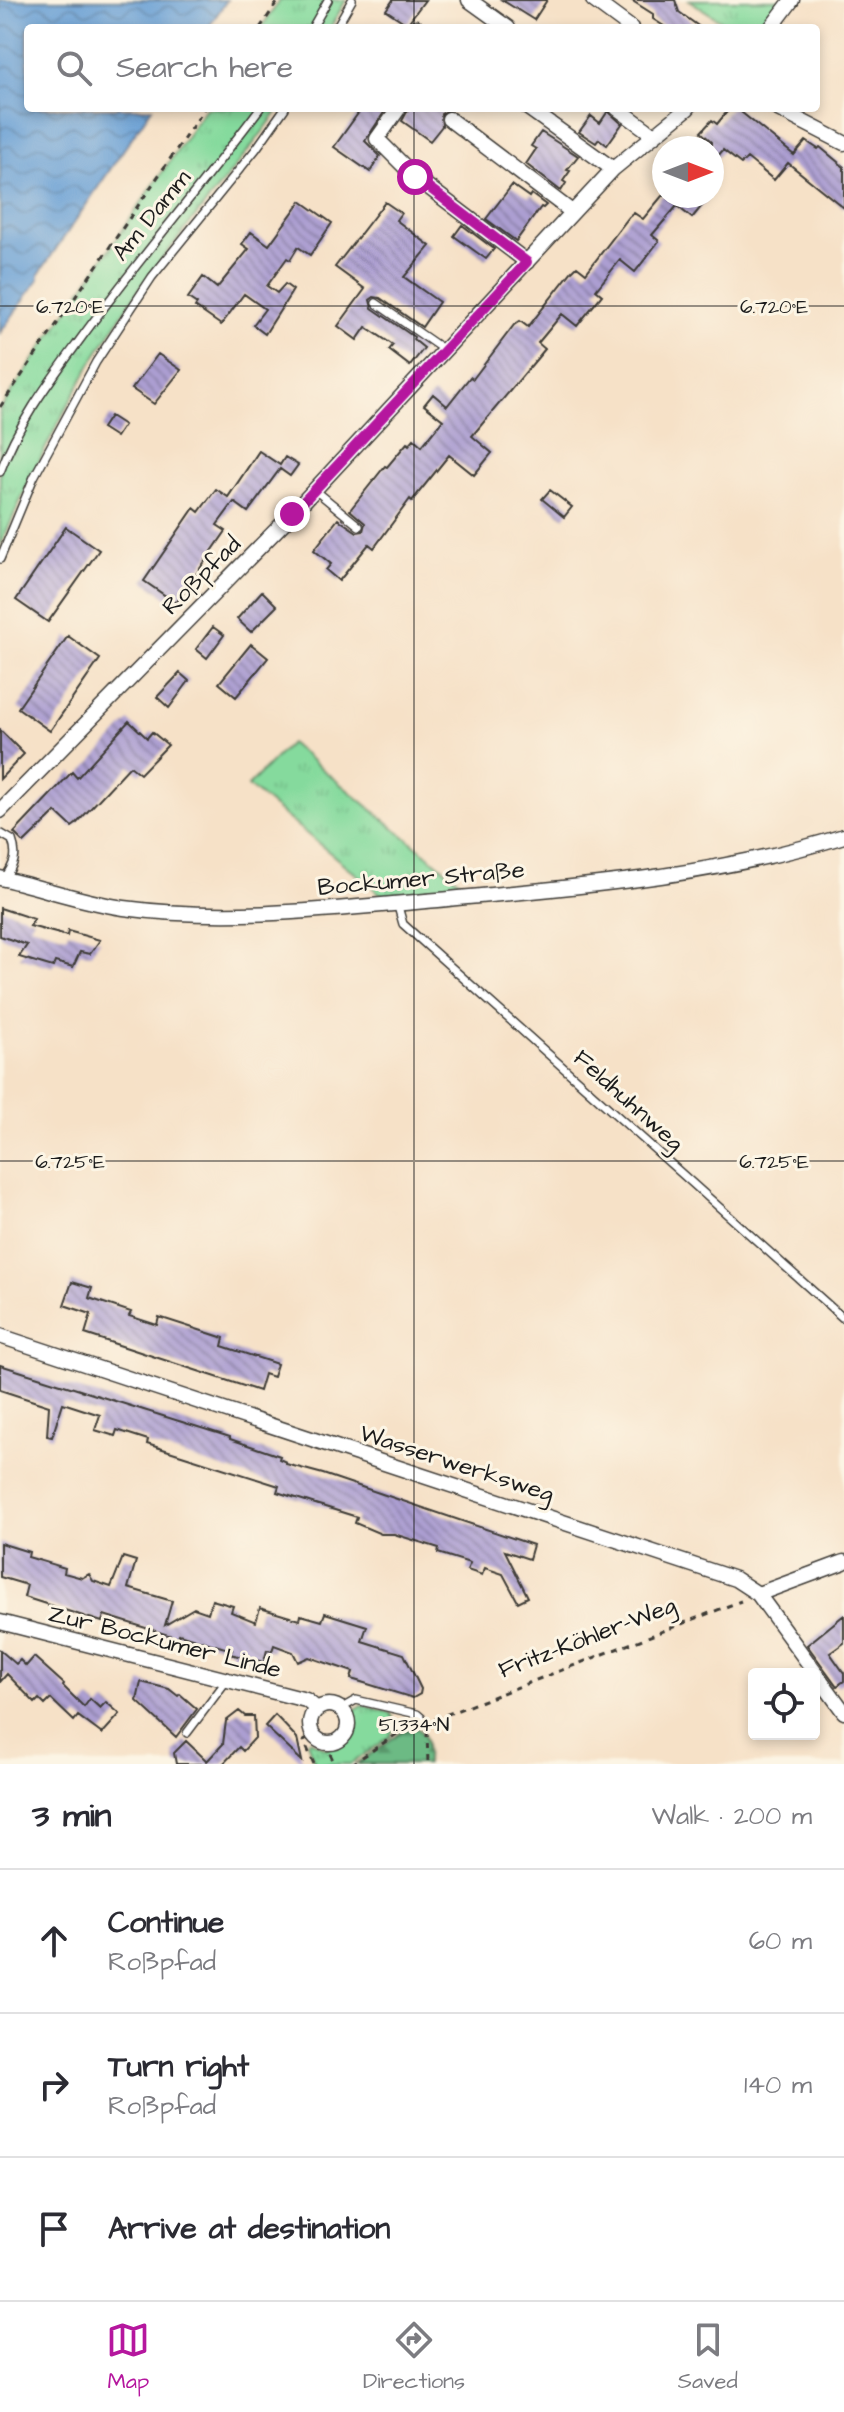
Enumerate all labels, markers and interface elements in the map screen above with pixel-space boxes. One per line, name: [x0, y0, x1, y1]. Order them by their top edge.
search box: [24, 24, 820, 112]
icon: search: [52, 46, 96, 90]
text: Search here: [116, 47, 293, 89]
north arrow: [652, 136, 724, 208]
route start: [397, 159, 433, 195]
street label: Am Damm: [104, 162, 199, 269]
text: 6.720°E: [36, 293, 104, 321]
text: 6.720°E: [740, 293, 808, 321]
route end: [274, 496, 310, 532]
street label: Roßpfad: [154, 528, 249, 623]
street label: Bockumer Straße: [316, 853, 526, 905]
street label: Feldhuhnweg: [565, 1042, 691, 1160]
text: 6.725°E: [35, 1148, 105, 1176]
text: 6.725°E: [739, 1148, 809, 1176]
street label: Wasserwerksweg: [355, 1417, 558, 1512]
street label: Fritz-Köhler-Weg: [494, 1588, 681, 1688]
street label: Zur Bockumer Linde: [45, 1597, 285, 1687]
map controls: [748, 1668, 820, 1740]
button: locate: [748, 1668, 820, 1740]
text: 51.334°N: [379, 1711, 449, 1739]
text: 3 min: [32, 1792, 112, 1840]
text: Walk · 200 m: [651, 1798, 812, 1834]
text: Continue: [108, 1902, 224, 1944]
icon: ahead: [32, 1919, 76, 1963]
text: 60 m: [749, 1923, 812, 1959]
text: Roßpfad: [108, 1944, 216, 1980]
text: Turn right: [108, 2046, 249, 2088]
icon: right: [32, 2063, 76, 2107]
text: 140 m: [744, 2067, 812, 2103]
text: Roßpfad: [108, 2088, 216, 2124]
icon: arrive: [32, 2207, 76, 2251]
text: Arrive at destination: [108, 2208, 390, 2250]
tab: Map: [106, 2318, 150, 2397]
tab: Directions: [363, 2318, 465, 2397]
tab: Saved: [678, 2318, 738, 2397]

